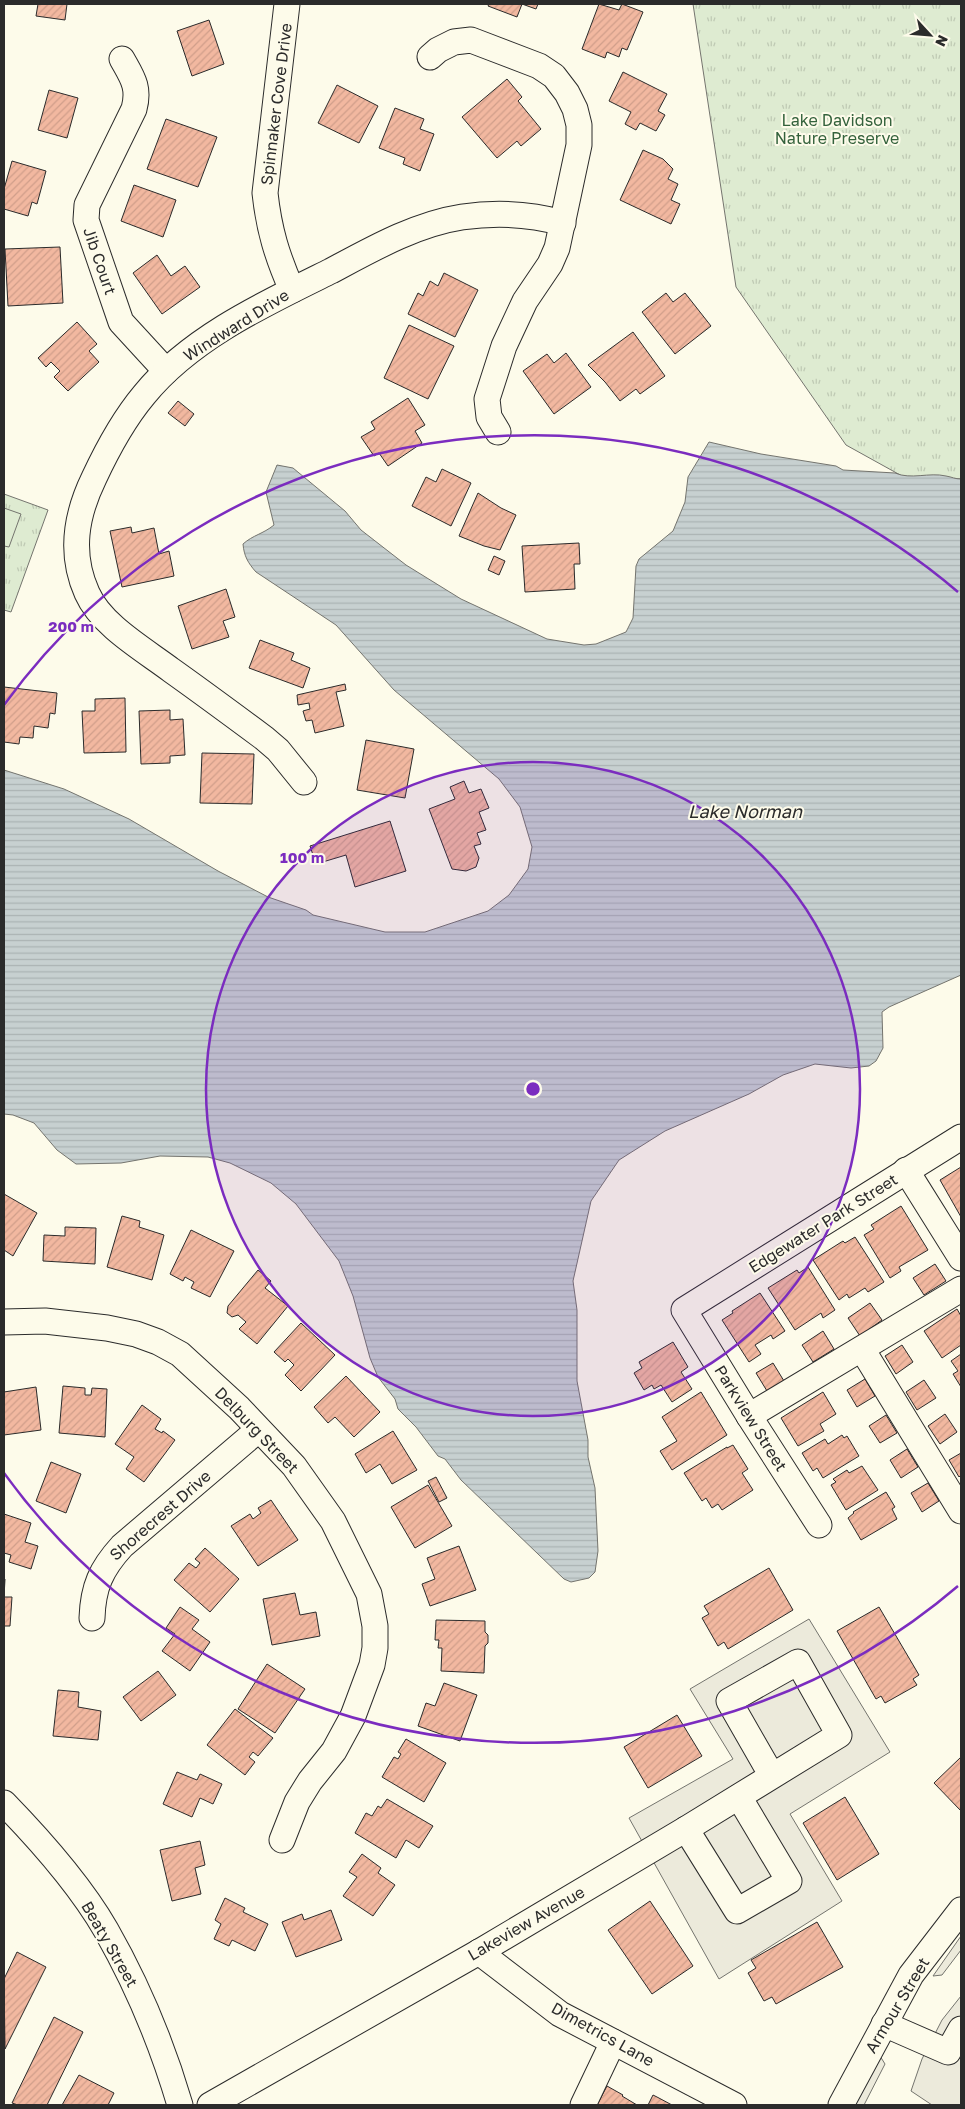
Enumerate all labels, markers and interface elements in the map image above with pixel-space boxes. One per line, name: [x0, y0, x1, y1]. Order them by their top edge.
north arrow: [905, 10, 955, 60]
street label: Spinnaker Cove Drive: [256, 22, 296, 186]
text: N: [932, 32, 952, 49]
park label: Lake Davidson Nature Preserve: [775, 110, 899, 148]
street label: Jib Court: [79, 225, 121, 297]
street label: Windward Drive: [180, 285, 292, 365]
text: 200 m: [48, 617, 94, 635]
water label: Lake Norman: [688, 800, 803, 822]
text: 100 m: [280, 848, 324, 866]
centre of rings: [524, 1080, 542, 1098]
street label: Edgewater Park Street: [745, 1169, 901, 1277]
street label: Parkview Street: [710, 1361, 792, 1475]
street label: Delburg Street: [211, 1383, 303, 1477]
street label: Shorecrest Drive: [105, 1466, 215, 1564]
street label: Lakeview Avenue: [464, 1881, 588, 1965]
street label: Beaty Street: [77, 1897, 143, 1991]
street label: Armour Street: [861, 1954, 933, 2056]
street label: Dimetrics Lane: [548, 1997, 658, 2071]

